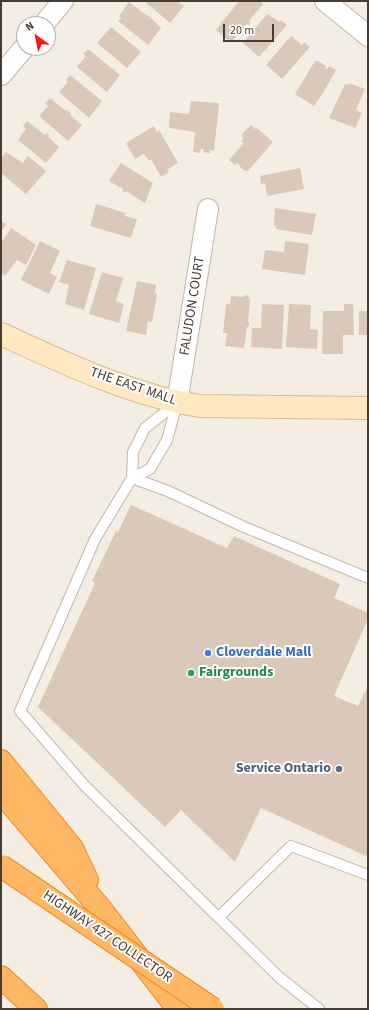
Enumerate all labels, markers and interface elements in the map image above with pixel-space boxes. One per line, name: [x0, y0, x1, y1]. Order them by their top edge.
north arrow: [16, 16, 56, 56]
scale bar: [225, 16, 276, 42]
text: N: [23, 18, 37, 35]
text: 20 m: [230, 22, 254, 39]
street label: FALUDON COURT: [177, 255, 209, 357]
street label: THE EAST MALL: [87, 364, 179, 410]
place label: Cloverdale Mall: [216, 645, 311, 661]
marker: Cloverdale Mall: [203, 648, 213, 658]
place label: Fairgrounds: [199, 665, 273, 681]
marker: Fairgrounds: [186, 668, 196, 678]
place label: Service Ontario: [236, 761, 331, 777]
marker: Service Ontario: [334, 764, 344, 774]
street label: HIGHWAY 427 COLLECTOR: [39, 887, 175, 987]

